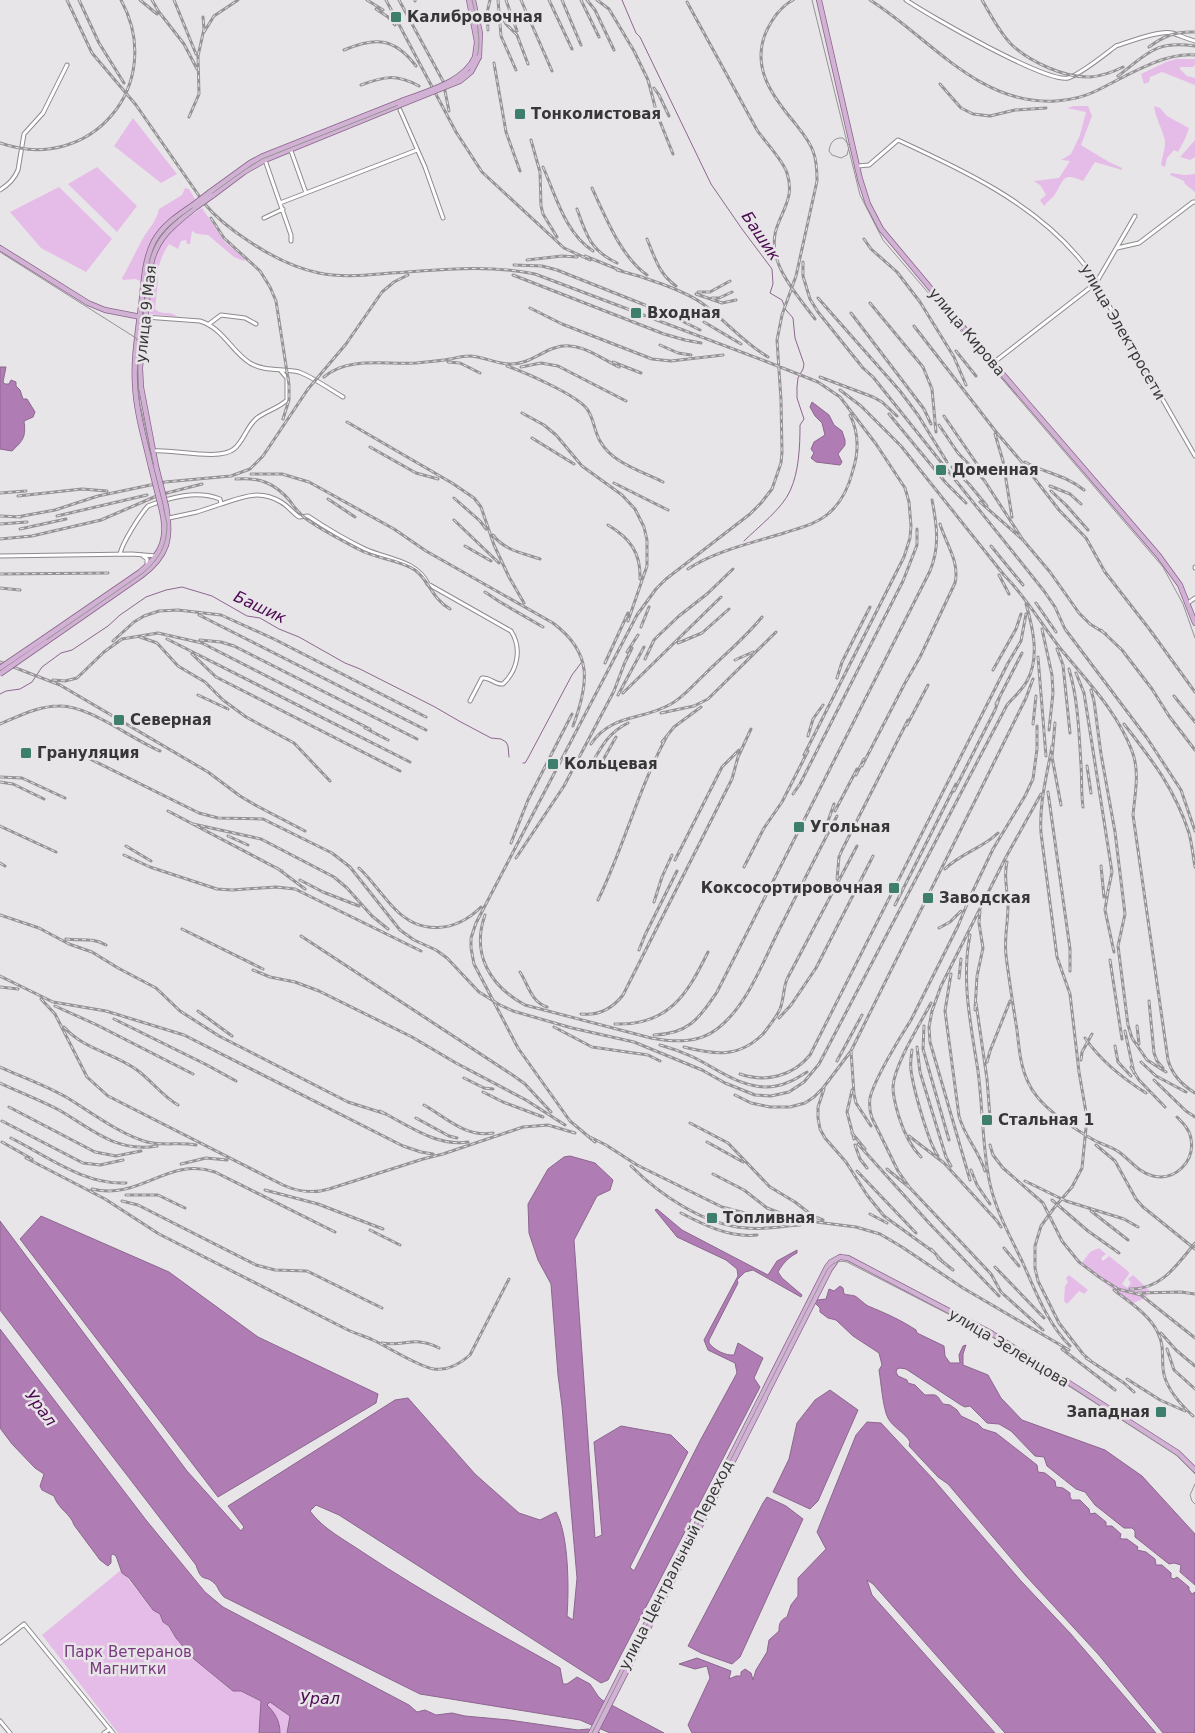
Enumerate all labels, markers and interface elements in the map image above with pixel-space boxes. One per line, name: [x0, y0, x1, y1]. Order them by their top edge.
place label: Калибровочная: [407, 8, 543, 26]
marker: Калибровочная: [389, 10, 403, 24]
place label: Тонколистовая: [531, 105, 661, 123]
marker: Тонколистовая: [513, 107, 527, 121]
water label: Башик: [738, 208, 785, 265]
street label: улица Электросети: [1077, 261, 1169, 403]
street label: улица 9 Мая: [132, 264, 160, 364]
street label: улица Кирова: [925, 284, 1009, 380]
place label: Входная: [647, 304, 721, 322]
marker: Входная: [629, 306, 643, 320]
place label: Доменная: [952, 461, 1039, 479]
marker: Доменная: [934, 463, 948, 477]
water label: Башик: [231, 587, 289, 627]
place label: Северная: [130, 711, 212, 729]
marker: Северная: [112, 713, 126, 727]
place label: Грануляция: [37, 744, 139, 762]
marker: Грануляция: [19, 746, 33, 760]
place label: Кольцевая: [564, 755, 658, 773]
marker: Кольцевая: [546, 757, 560, 771]
place label: Угольная: [810, 818, 890, 836]
marker: Угольная: [792, 820, 806, 834]
place label: Коксосортировочная: [701, 879, 883, 897]
marker: Коксосортировочная: [887, 881, 901, 895]
place label: Заводская: [939, 889, 1031, 907]
marker: Заводская: [921, 891, 935, 905]
place label: Стальная 1: [998, 1111, 1094, 1129]
marker: Стальная 1: [980, 1113, 994, 1127]
place label: Топливная: [723, 1209, 815, 1227]
marker: Топливная: [705, 1211, 719, 1225]
street label: улица Зеленцова: [946, 1305, 1072, 1391]
water label: Урал: [21, 1386, 61, 1430]
place label: Западная: [1067, 1403, 1150, 1421]
marker: Западная: [1154, 1405, 1168, 1419]
street label: улица Центральный Переход: [615, 1457, 737, 1673]
park label: Парк Ветеранов Магнитки: [64, 1643, 192, 1678]
water label: Урал: [300, 1689, 340, 1708]

